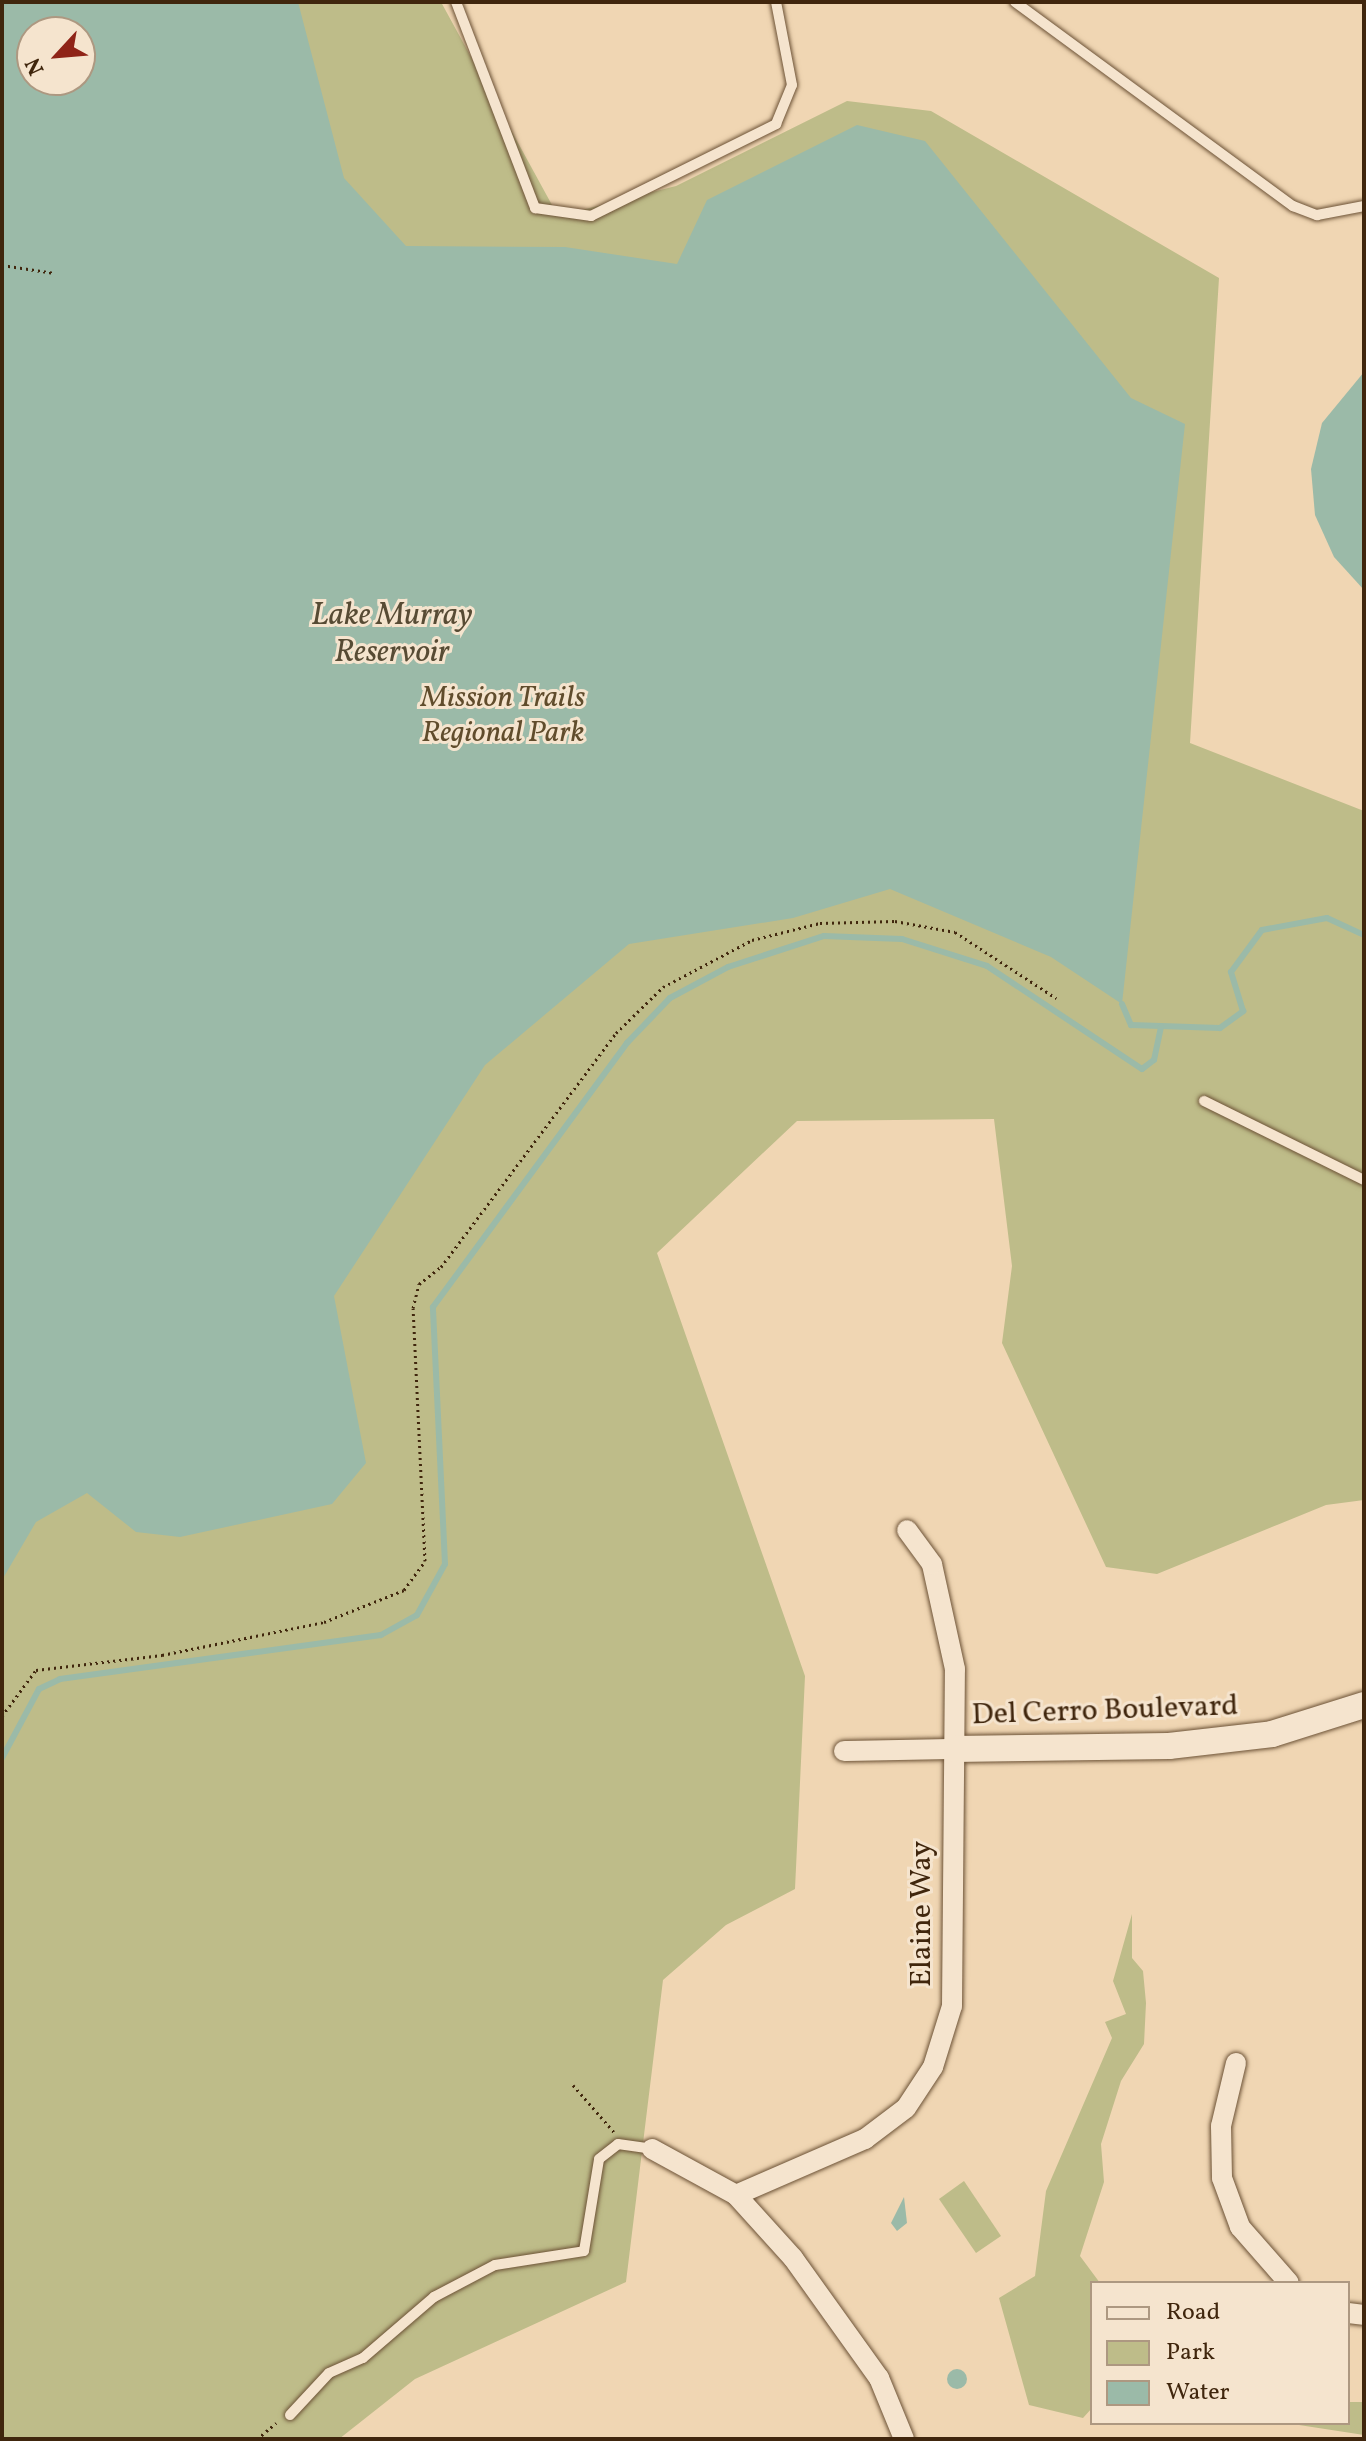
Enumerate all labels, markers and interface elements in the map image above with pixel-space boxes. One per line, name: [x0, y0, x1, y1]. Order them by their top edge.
north arrow: [16, 16, 96, 96]
text: N: [18, 52, 53, 80]
water label: Lake Murray Reservoir: [311, 598, 473, 673]
park label: Mission Trails Regional Park: [421, 680, 585, 750]
street label: Del Cerro Boulevard: [971, 1688, 1239, 1734]
street label: Elaine Way: [904, 1840, 940, 1988]
legend: [1090, 2281, 1350, 2425]
text: Road: [1166, 2296, 1220, 2330]
text: Park: [1166, 2336, 1215, 2370]
text: Water: [1166, 2376, 1230, 2410]

